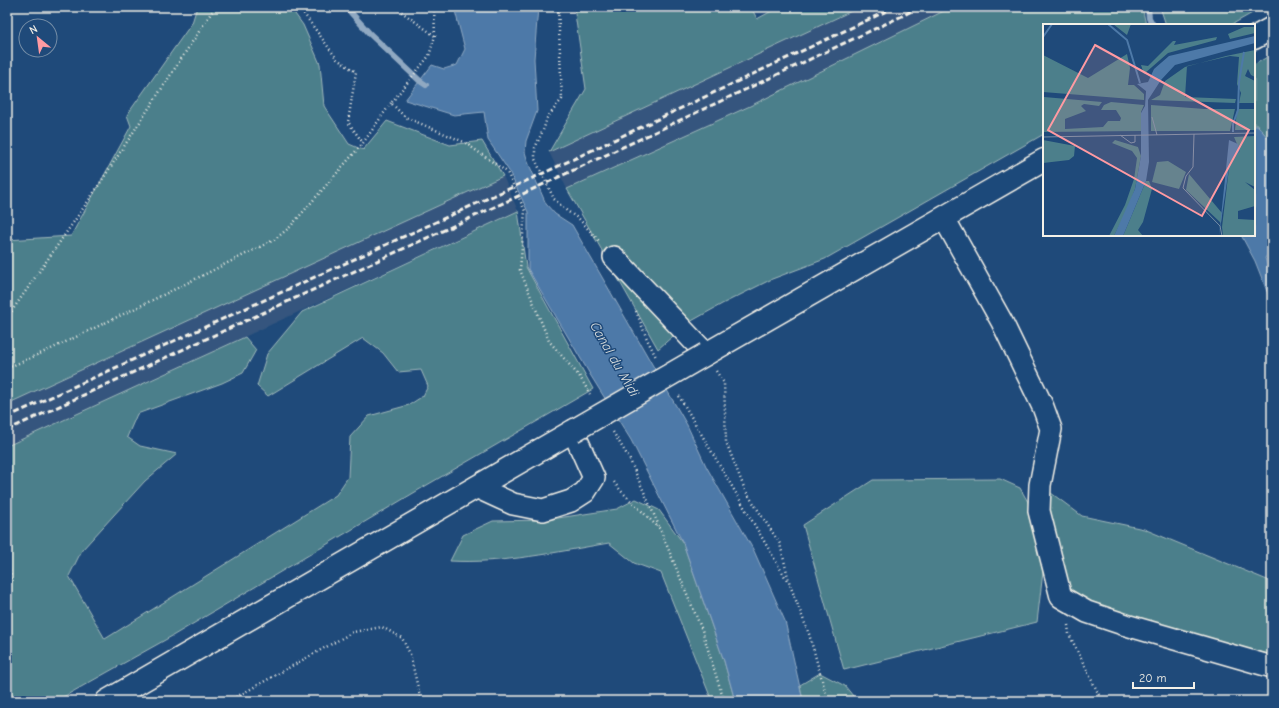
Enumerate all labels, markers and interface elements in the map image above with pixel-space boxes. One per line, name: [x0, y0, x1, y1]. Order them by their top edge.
north arrow: [18, 18, 58, 58]
text: N: [27, 22, 40, 37]
inset map: [1043, 24, 1255, 236]
water label: Canal du Midi: [586, 319, 643, 400]
scale bar: [1133, 664, 1194, 690]
text: 20 m: [1139, 671, 1167, 685]

